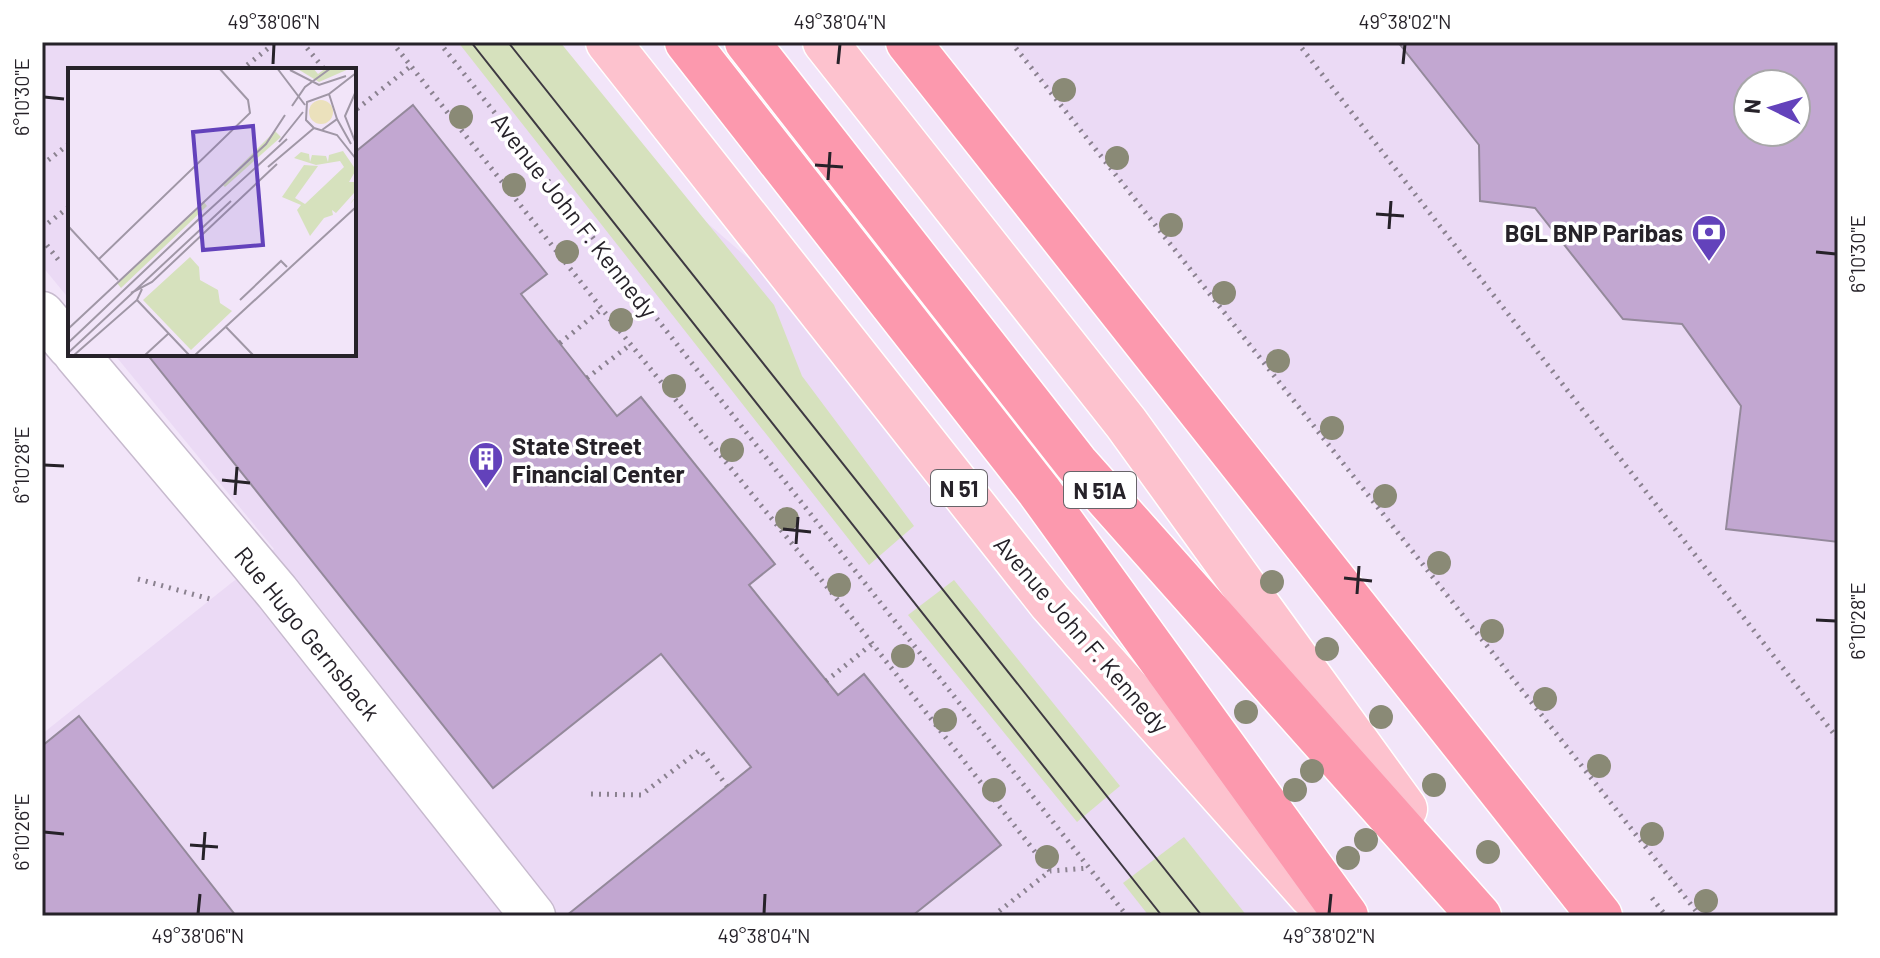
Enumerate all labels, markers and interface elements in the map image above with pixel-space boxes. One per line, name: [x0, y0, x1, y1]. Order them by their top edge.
text: 49°38'06"N: [228, 9, 320, 33]
text: 49°38'04"N: [793, 9, 887, 33]
text: 49°38'02"N: [1358, 9, 1452, 33]
text: 6°10'30"E: [9, 58, 33, 136]
inset map: [68, 68, 356, 356]
north arrow: [1732, 68, 1812, 148]
text: N: [1737, 98, 1765, 115]
street label: Avenue John F. Kennedy: [486, 107, 664, 323]
bank icon: BGL BNP Paribas: [1690, 213, 1728, 263]
text: 6°10'30"E: [1845, 215, 1869, 293]
place label: BGL BNP Paribas: [1505, 218, 1683, 247]
text: 6°10'28"E: [9, 426, 33, 504]
place label: State Street Financial Center: [512, 431, 685, 488]
building icon: State Street Financial Center: [467, 440, 505, 490]
road number: N 51: [931, 470, 987, 506]
road number: N 51A: [1064, 472, 1136, 508]
street label: Avenue John F. Kennedy: [988, 529, 1176, 739]
street label: Rue Hugo Gernsback: [229, 540, 387, 726]
text: 6°10'28"E: [1845, 582, 1869, 660]
text: 6°10'26"E: [9, 793, 33, 871]
text: 49°38'06"N: [152, 923, 244, 947]
text: 49°38'04"N: [717, 923, 811, 947]
text: 49°38'02"N: [1282, 923, 1376, 947]

